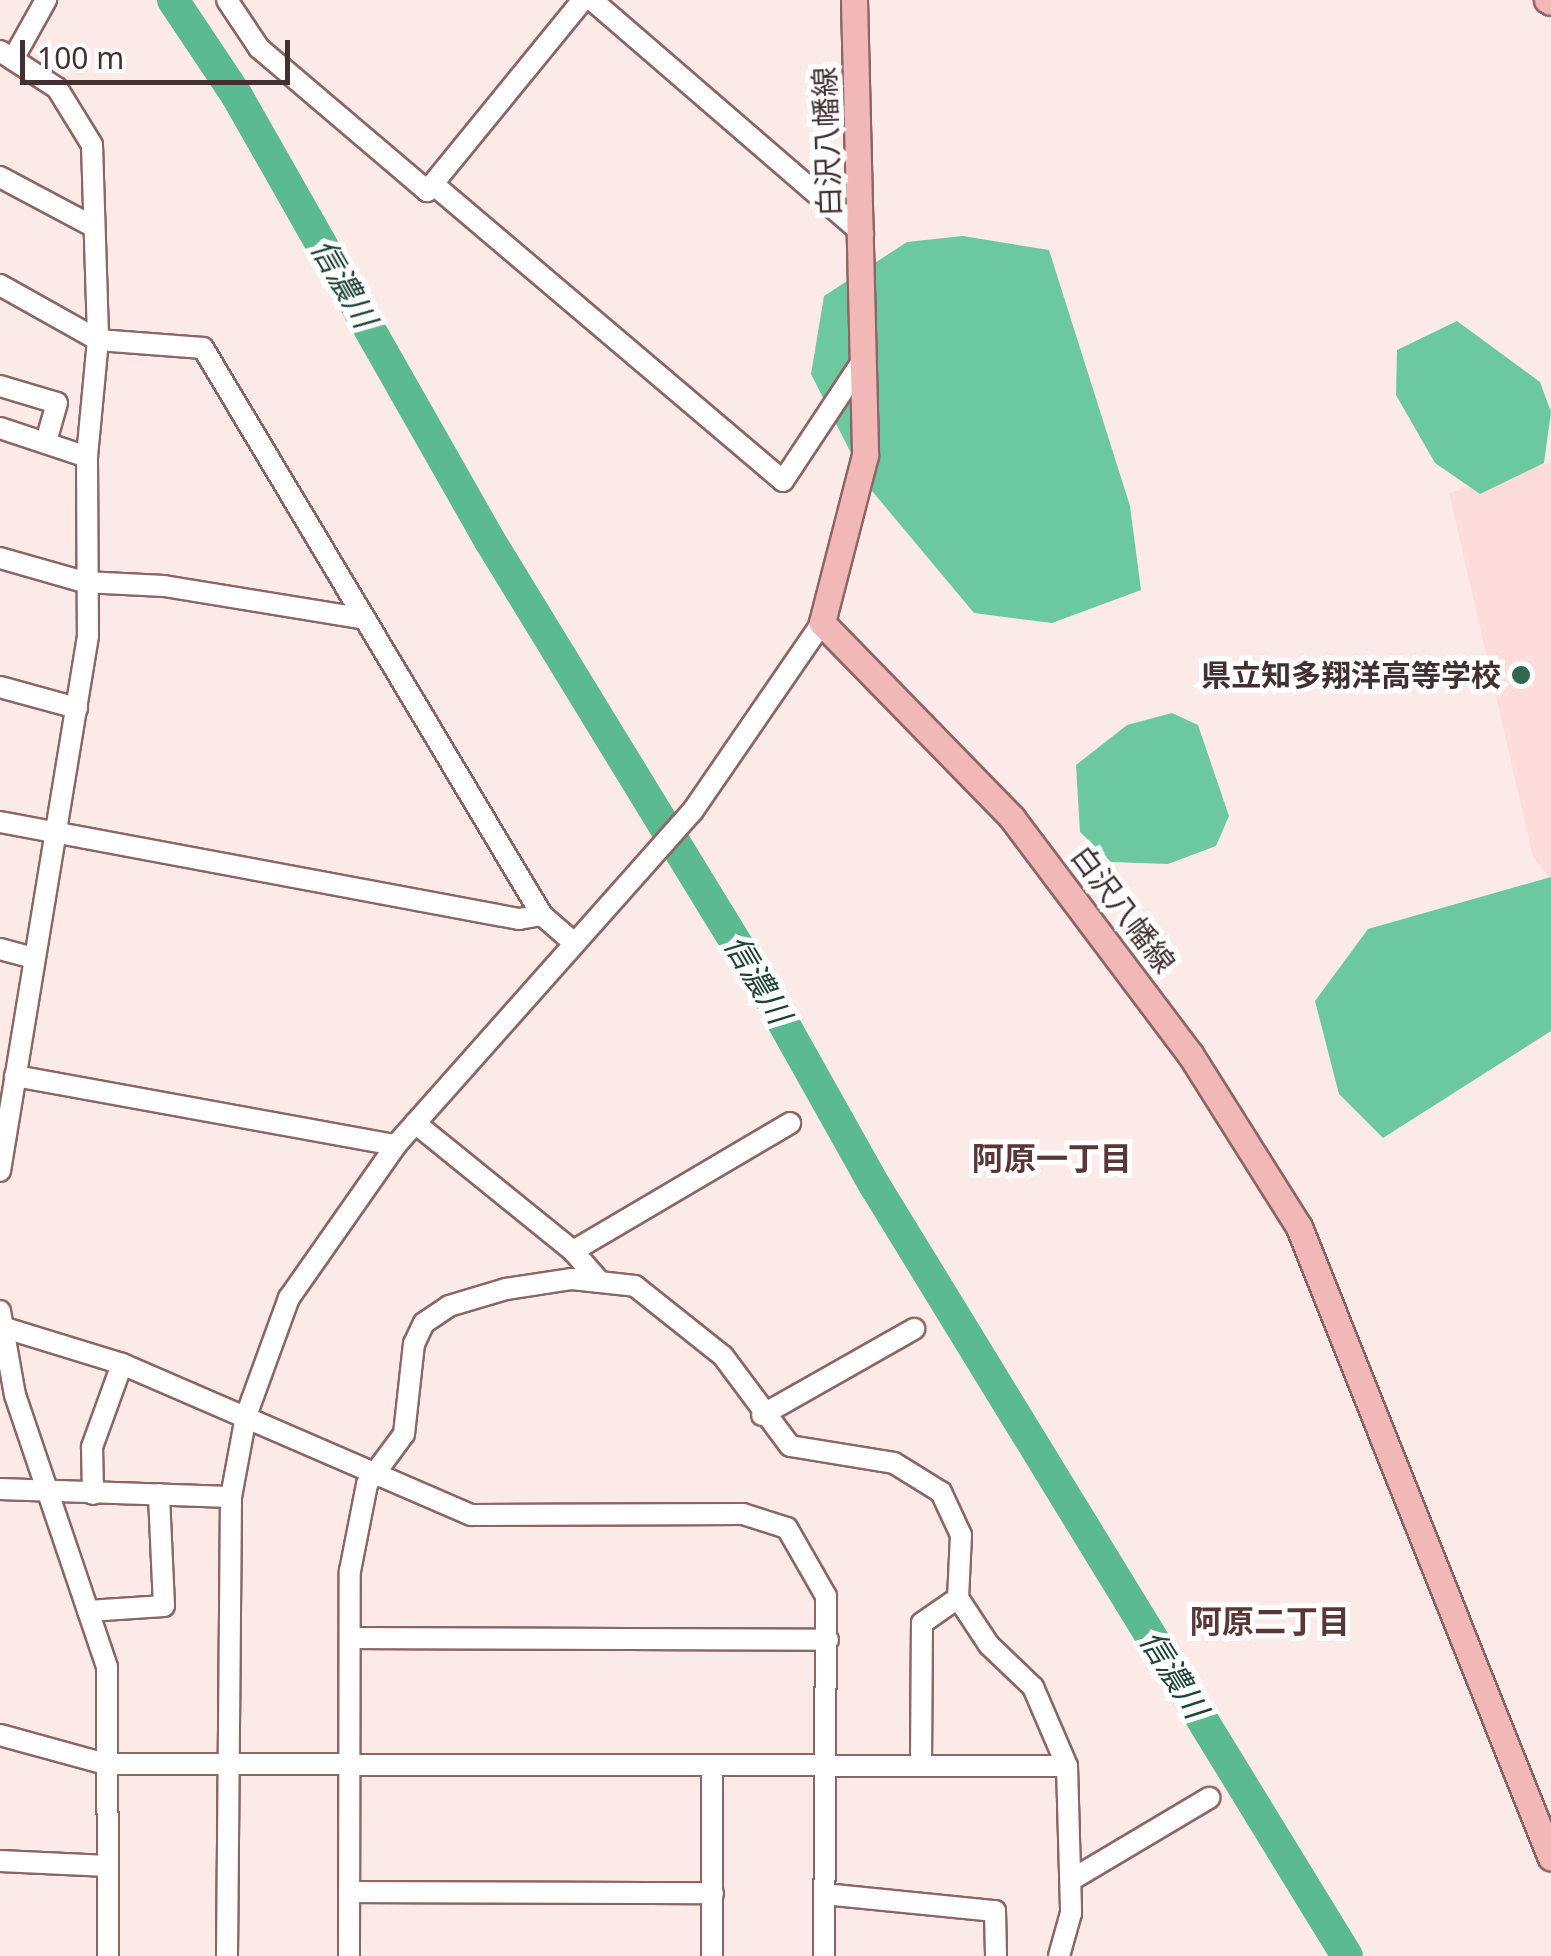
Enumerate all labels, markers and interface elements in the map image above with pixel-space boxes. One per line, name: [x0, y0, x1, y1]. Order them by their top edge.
scale bar: [25, 20, 295, 82]
text: 100 m: [37, 37, 124, 78]
street label: 白沢八幡線: [806, 66, 848, 218]
water label: 信濃川: [303, 232, 385, 334]
place label: 県立知多翔洋高等学校: [1201, 657, 1501, 693]
marker: 県立知多翔洋高等学校: [1510, 664, 1532, 686]
street label: 白沢八幡線: [1063, 838, 1183, 980]
water label: 信濃川: [717, 928, 799, 1030]
district label: 阿原一丁目: [972, 1139, 1132, 1177]
district label: 阿原二丁目: [1190, 1602, 1350, 1640]
water label: 信濃川: [1132, 1623, 1216, 1725]

